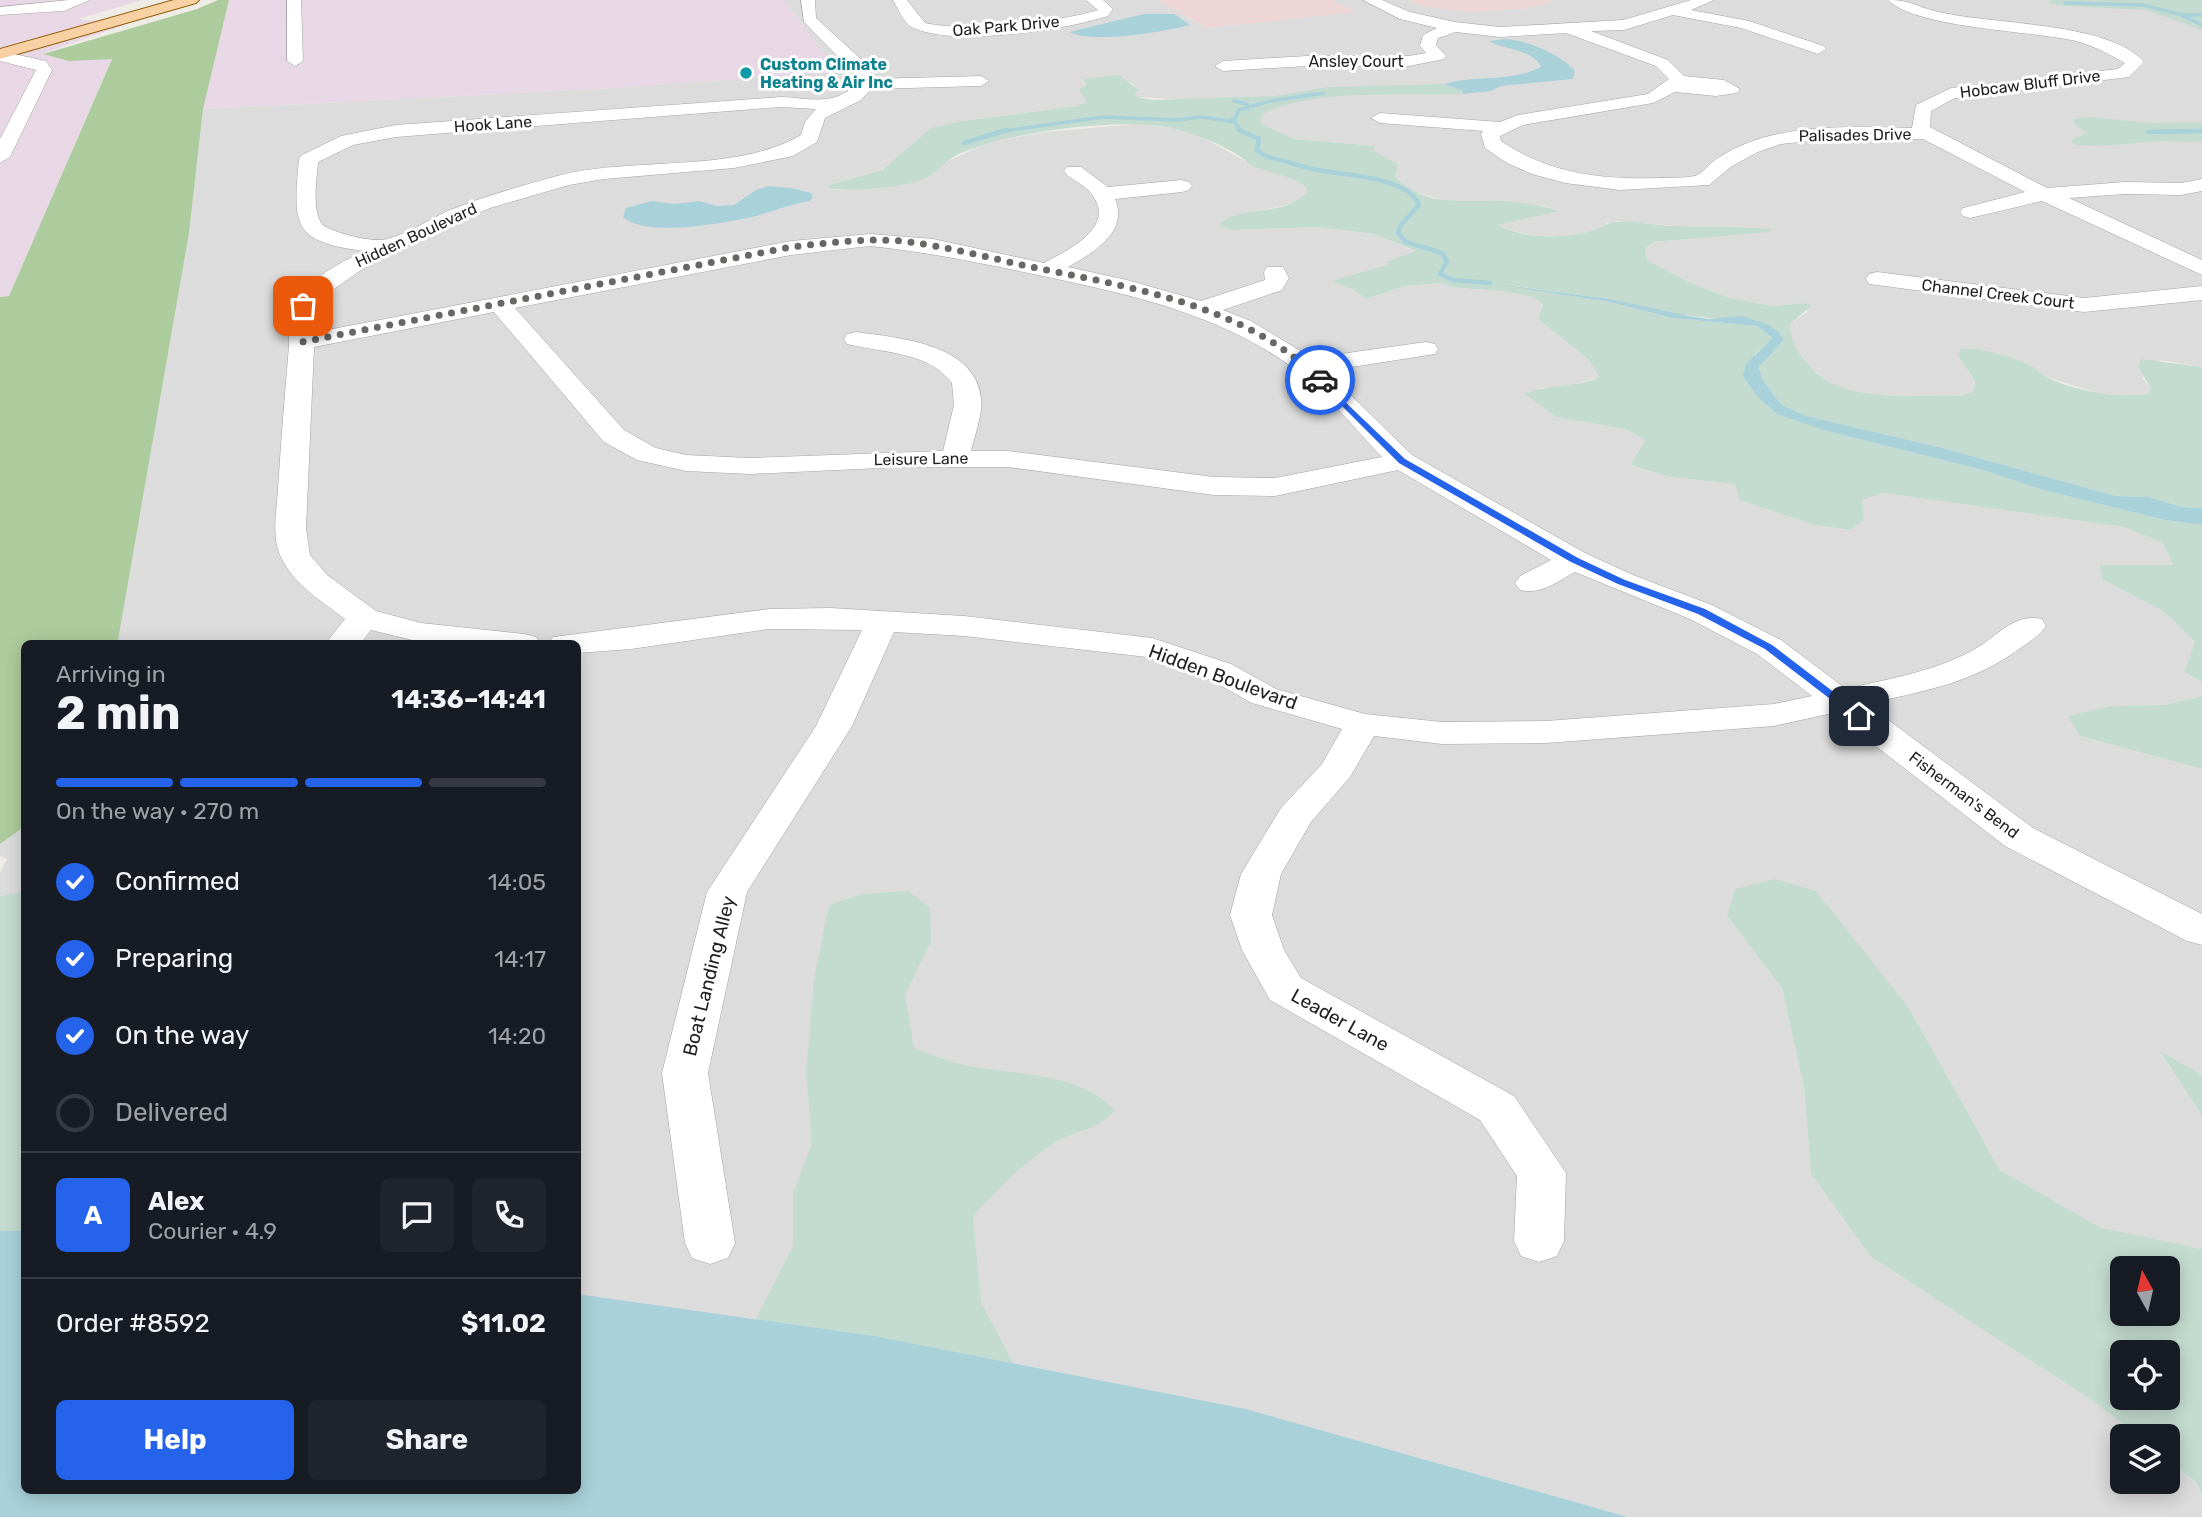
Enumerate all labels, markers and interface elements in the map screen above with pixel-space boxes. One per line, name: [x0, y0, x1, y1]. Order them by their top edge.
street label: Oak Park Drive: [952, 12, 1060, 40]
street label: Ansley Court: [1308, 52, 1404, 71]
place label: Custom Climate Heating & Air Inc: [760, 55, 893, 92]
marker: Custom Climate Heating & Air Inc: [738, 65, 754, 81]
street label: Hobcaw Bluff Drive: [1959, 66, 2101, 102]
street label: Hook Lane: [453, 112, 533, 136]
street label: Palisades Drive: [1798, 125, 1912, 145]
street label: Hidden Boulevard: [352, 199, 480, 271]
street label: Channel Creek Court: [1921, 275, 2075, 313]
pin: [273, 276, 333, 336]
icon: bag: [284, 287, 322, 325]
courier: [1285, 345, 1355, 415]
icon: car: [1301, 361, 1339, 399]
street label: Leisure Lane: [873, 449, 969, 469]
street label: Hidden Boulevard: [1146, 639, 1300, 715]
text: Arriving in: [56, 660, 166, 688]
text: 14:36–14:41: [391, 684, 546, 715]
text: 2 min: [56, 686, 181, 741]
pin: [1829, 686, 1889, 746]
icon: home: [1840, 697, 1878, 735]
street label: Fisherman's Bend: [1905, 748, 2023, 842]
text: On the way · 270 m: [56, 797, 259, 825]
icon: check: [56, 863, 94, 901]
text: Confirmed: [115, 866, 240, 897]
text: 14:05: [488, 868, 546, 896]
street label: Boat Landing Alley: [678, 893, 740, 1059]
icon: check: [56, 940, 94, 978]
text: Preparing: [115, 943, 233, 974]
text: 14:17: [494, 945, 546, 973]
street label: Leader Lane: [1287, 984, 1393, 1056]
icon: check: [56, 1017, 94, 1055]
text: On the way: [115, 1020, 249, 1051]
text: 14:20: [488, 1022, 546, 1050]
text: Delivered: [115, 1097, 228, 1128]
button: chat: [380, 1178, 454, 1252]
button: phone: [472, 1178, 546, 1252]
text: Alex: [148, 1186, 204, 1217]
text: A: [84, 1200, 102, 1231]
text: Courier · 4.9: [148, 1217, 277, 1245]
north arrow: [2110, 1256, 2180, 1326]
map controls: [2110, 1256, 2180, 1494]
text: Order #8592: [56, 1308, 210, 1339]
text: $11.02: [461, 1308, 546, 1339]
button: locate: [2110, 1340, 2180, 1410]
button: Help: [56, 1400, 294, 1480]
button: Share: [308, 1400, 546, 1480]
button: layers: [2110, 1424, 2180, 1494]

